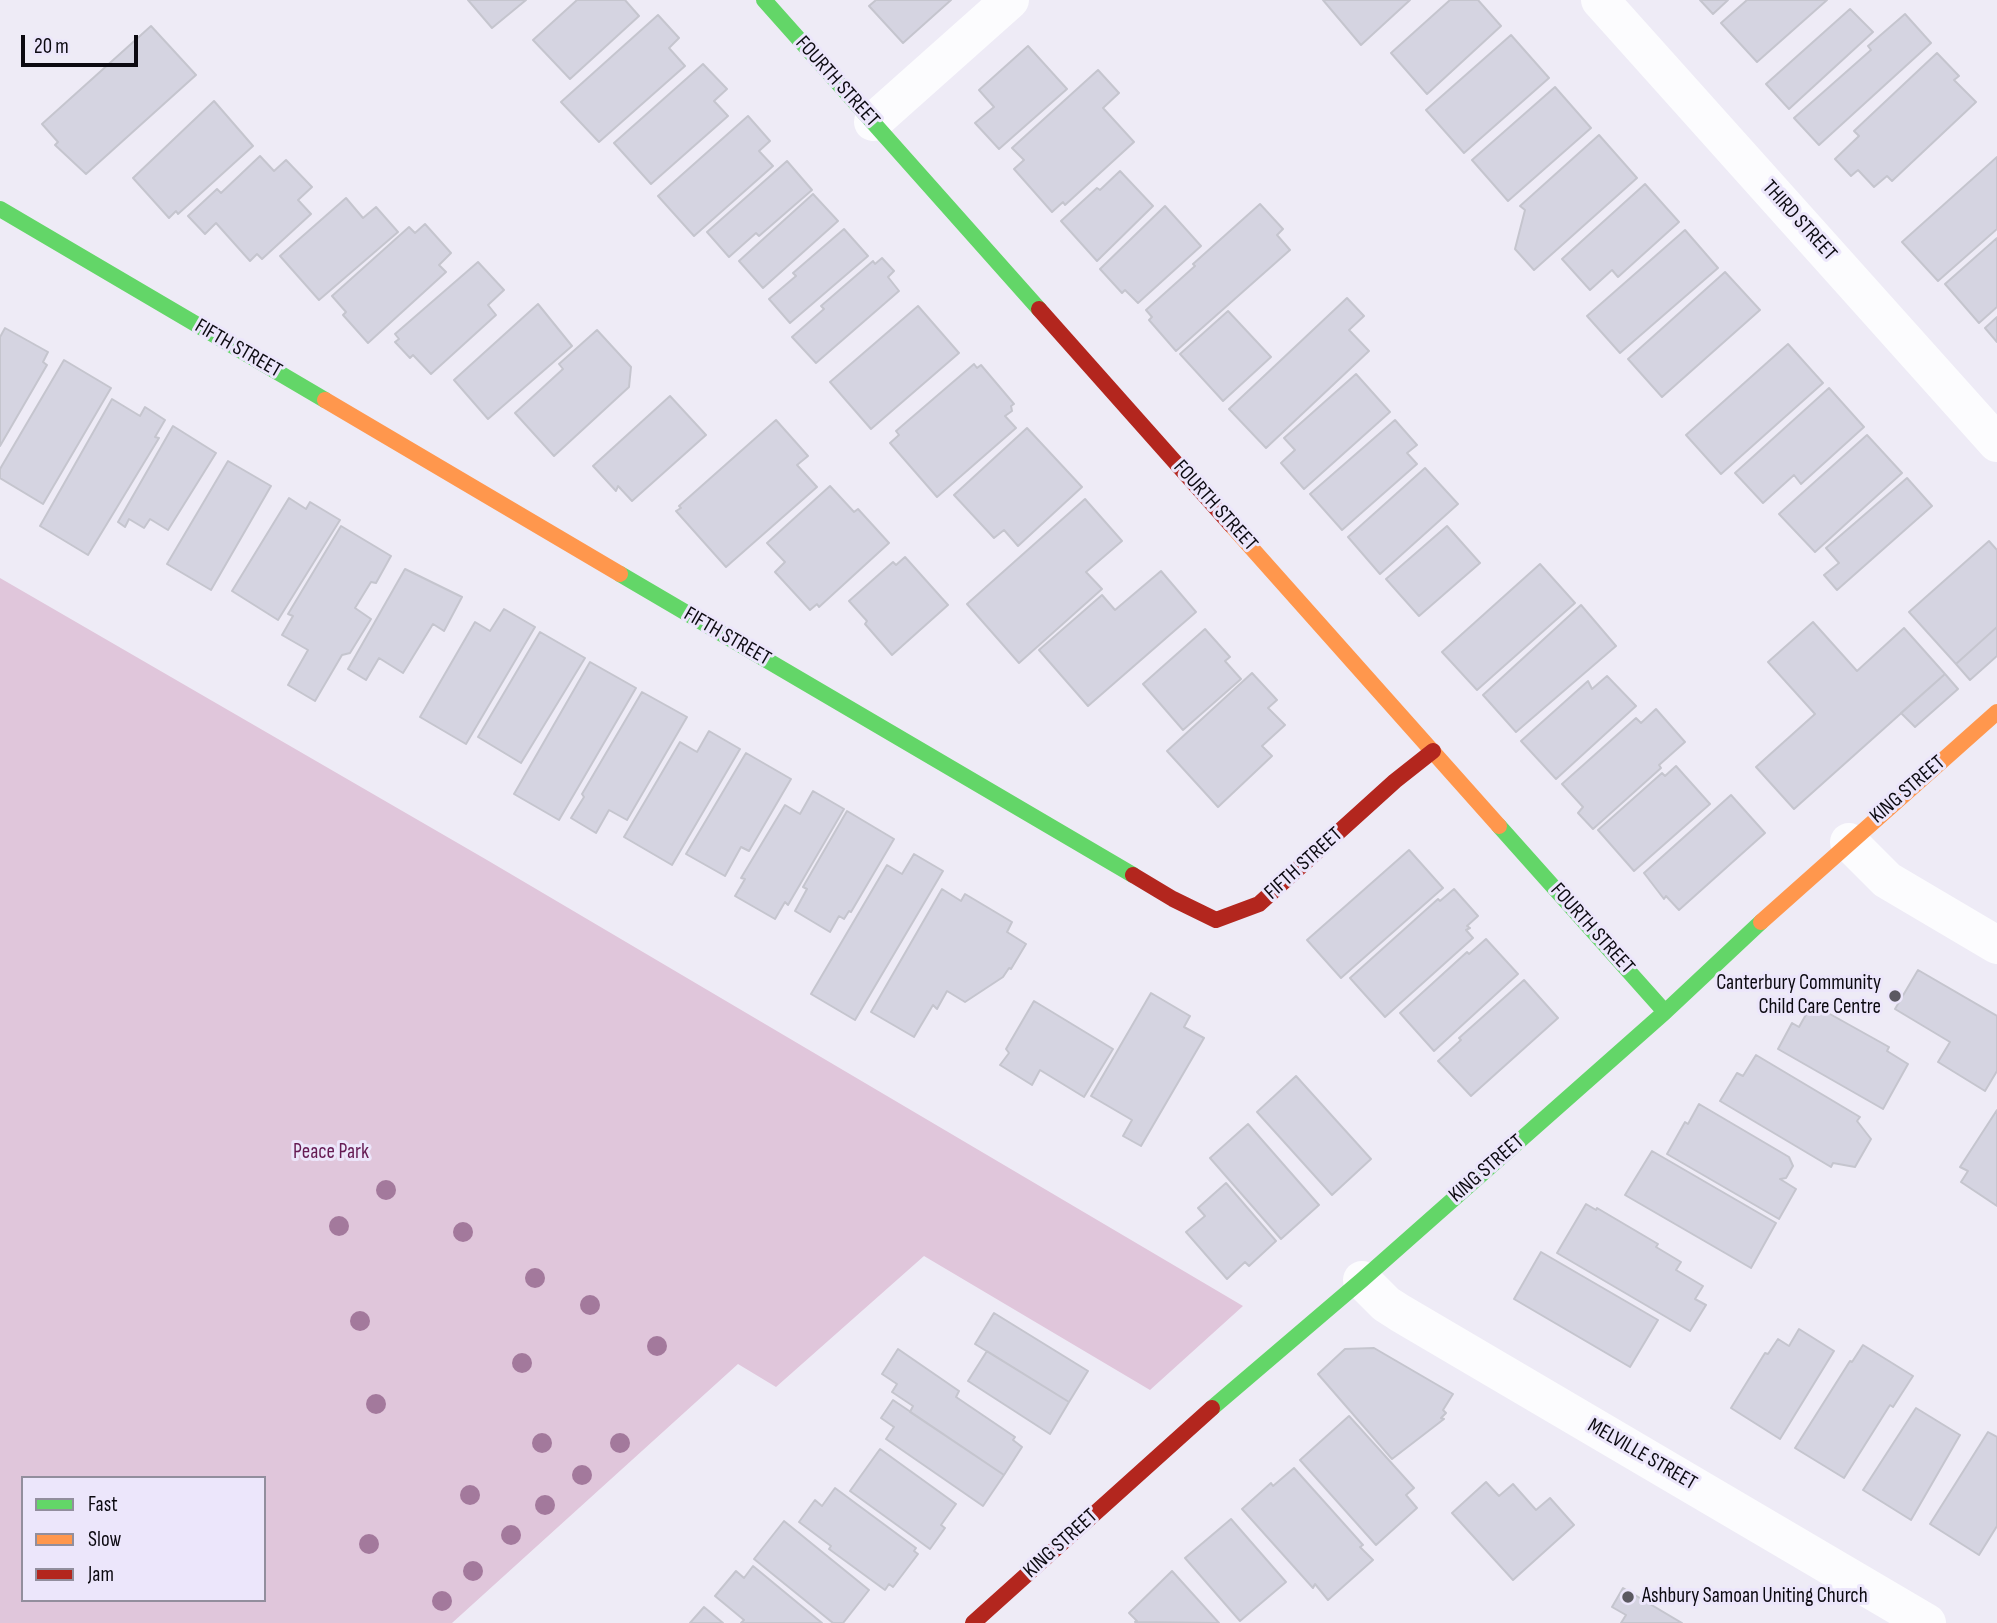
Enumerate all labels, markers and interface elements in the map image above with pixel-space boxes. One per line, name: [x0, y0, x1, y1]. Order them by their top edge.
scale bar: [24, 21, 142, 65]
street label: FOURTH STREET: [790, 31, 884, 133]
text: 20 m: [34, 34, 69, 59]
street label: THIRD STREET: [1756, 176, 1842, 266]
street label: FIFTH STREET: [190, 314, 286, 384]
street label: FOURTH STREET: [1168, 455, 1262, 557]
street label: FIFTH STREET: [679, 602, 775, 672]
street label: KING STREET: [1865, 751, 1951, 829]
street label: FIFTH STREET: [1260, 822, 1348, 906]
street label: FOURTH STREET: [1545, 878, 1639, 980]
place label: Canterbury Community Child Care Centre: [1716, 971, 1881, 1021]
marker: Canterbury Community Child Care Centre: [1887, 988, 1903, 1004]
street label: KING STREET: [1444, 1130, 1530, 1208]
park label: Peace Park: [293, 1140, 369, 1166]
street label: MELVILLE STREET: [1583, 1414, 1701, 1496]
legend: [21, 1476, 266, 1602]
text: Fast: [88, 1492, 118, 1517]
street label: KING STREET: [1019, 1504, 1103, 1584]
text: Slow: [88, 1527, 121, 1552]
text: Jam: [88, 1562, 114, 1587]
place label: Ashbury Samoan Uniting Church: [1642, 1584, 1868, 1610]
marker: Ashbury Samoan Uniting Church: [1620, 1589, 1636, 1605]

